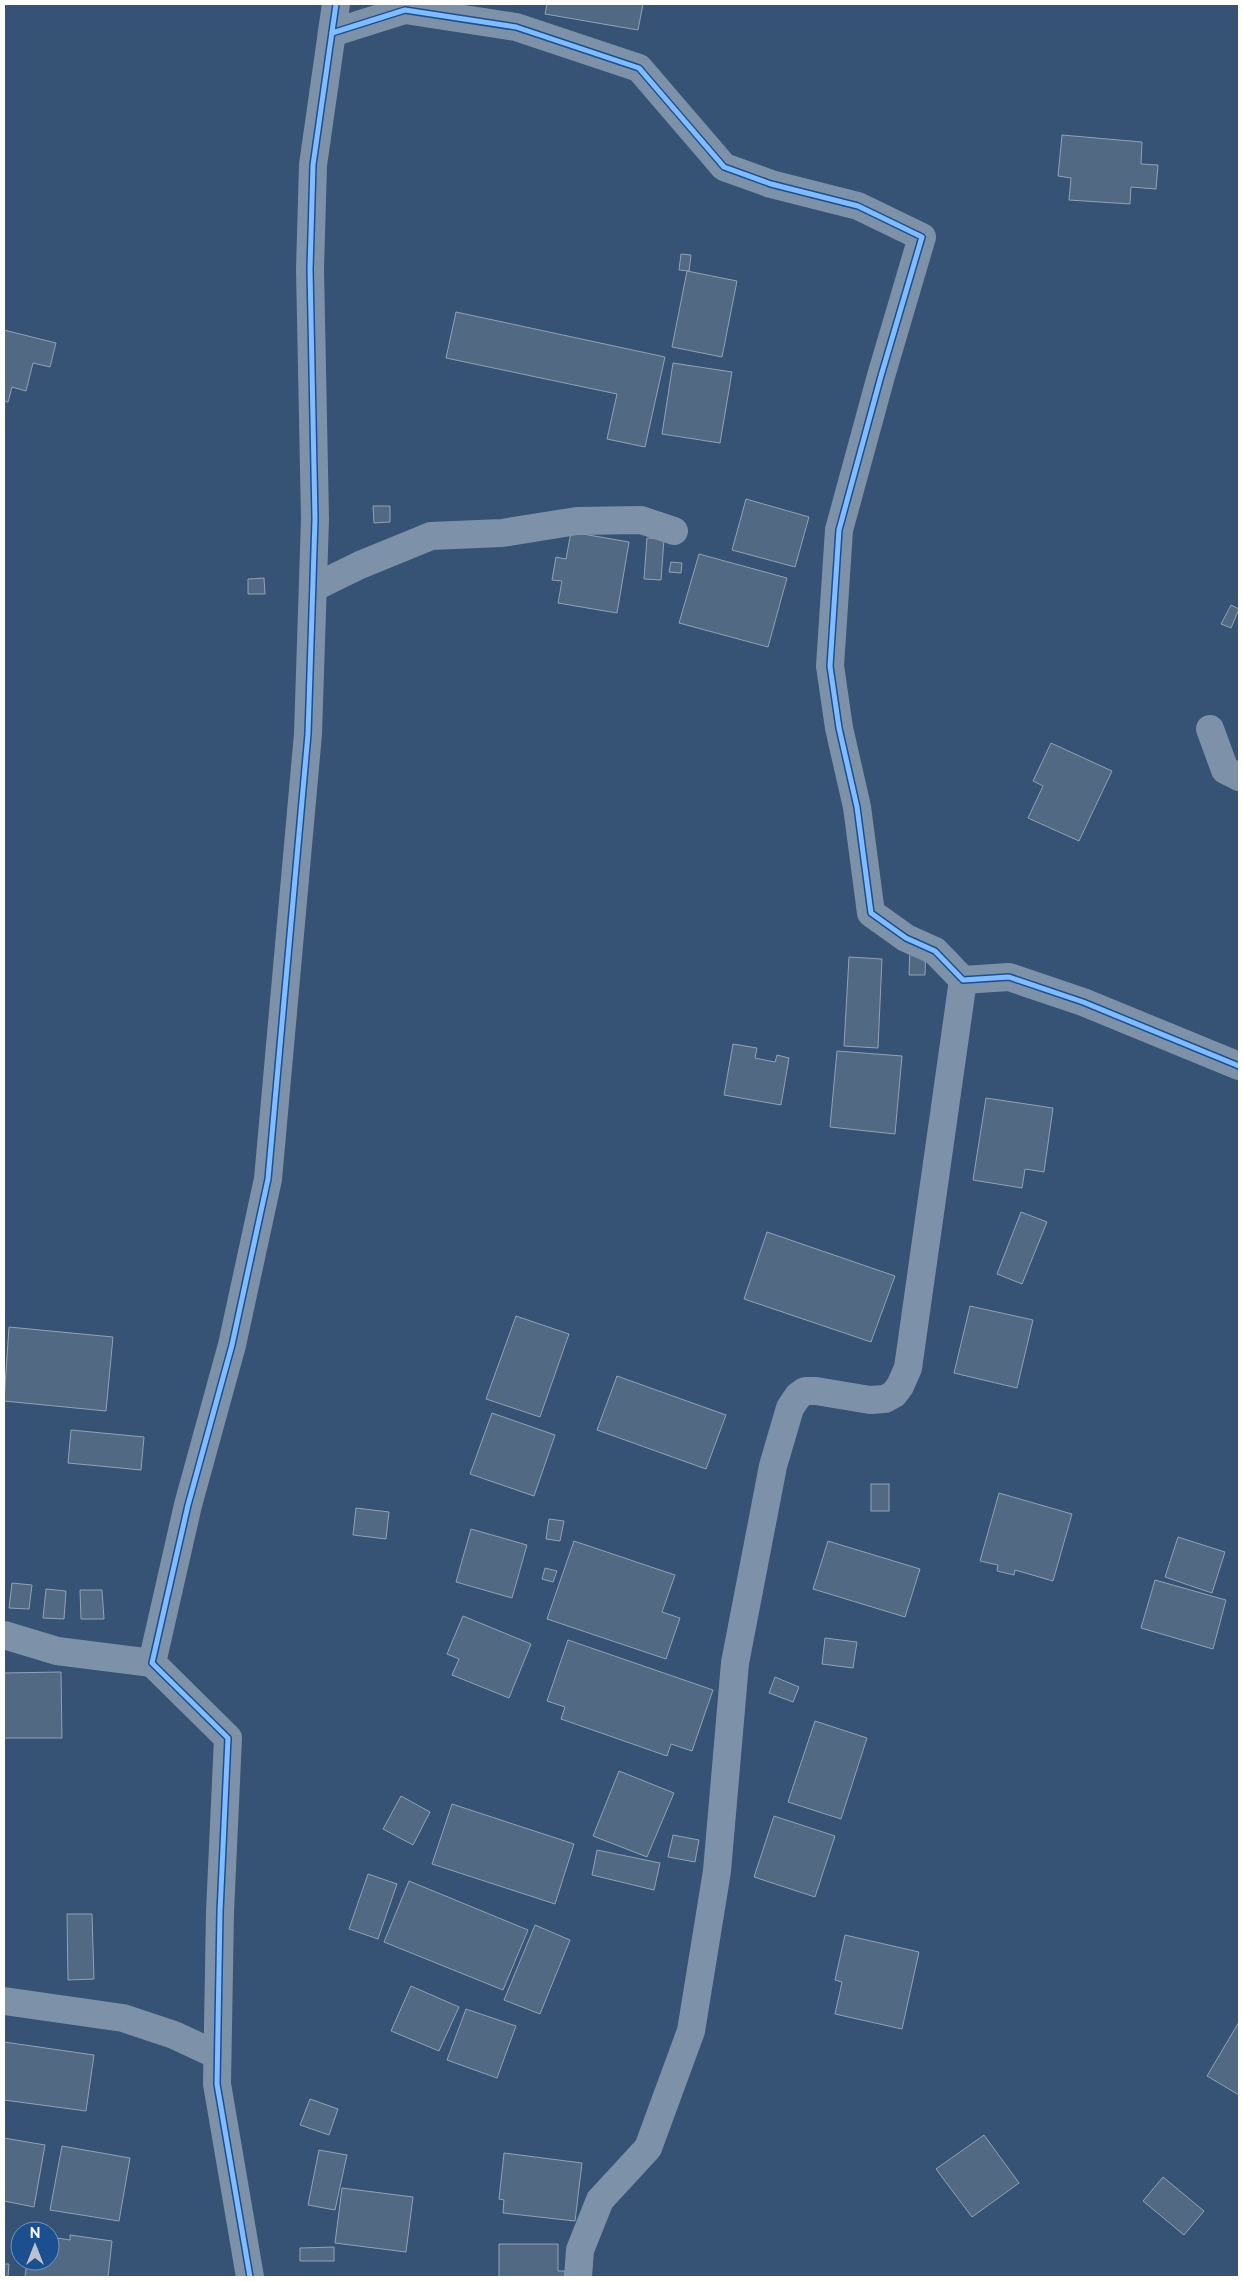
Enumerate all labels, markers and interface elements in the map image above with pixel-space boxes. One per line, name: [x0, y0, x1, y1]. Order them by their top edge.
north arrow: [10, 2221, 60, 2271]
text: N: [30, 2225, 40, 2241]

